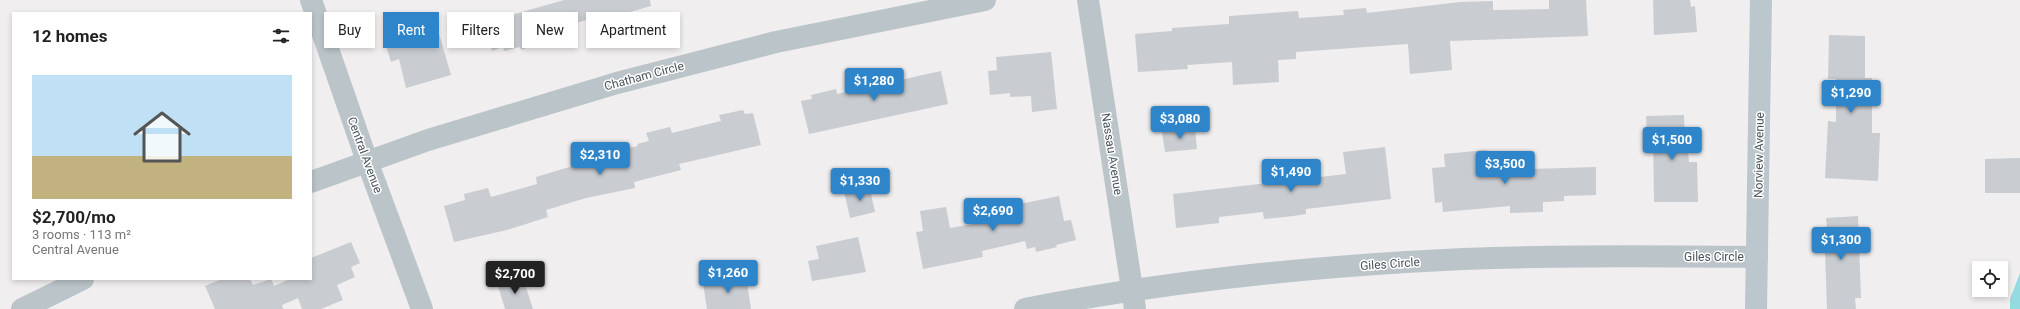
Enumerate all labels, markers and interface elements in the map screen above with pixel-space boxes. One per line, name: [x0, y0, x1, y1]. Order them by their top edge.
chip: Buy: [324, 12, 375, 48]
chip: Rent: [383, 12, 439, 48]
chip: Filters: [447, 12, 514, 48]
chip: New: [522, 12, 578, 48]
chip: Apartment: [586, 12, 680, 48]
icon: filters: [270, 25, 292, 47]
text: 12 homes: [32, 26, 108, 46]
street label: Chatham Circle: [603, 59, 685, 93]
pin: $1,280: [841, 68, 907, 102]
text: $1,280: [854, 73, 894, 88]
pin: $1,290: [1818, 80, 1884, 114]
text: $1,290: [1831, 85, 1871, 100]
icon: home: [126, 101, 198, 173]
pin: $3,080: [1147, 106, 1213, 140]
text: $3,080: [1160, 111, 1200, 126]
street label: Nassau Avenue: [1099, 112, 1125, 196]
street label: Norview Avenue: [1751, 112, 1767, 198]
street label: Central Avenue: [345, 115, 385, 195]
pin: $1,500: [1639, 127, 1705, 161]
text: $1,500: [1652, 132, 1692, 147]
pin: $2,310: [567, 142, 633, 176]
text: $2,310: [580, 147, 620, 162]
pin: $3,500: [1472, 151, 1538, 185]
text: $3,500: [1485, 156, 1525, 171]
pin: $1,490: [1258, 159, 1324, 193]
text: $1,490: [1271, 164, 1311, 179]
pin: $1,330: [827, 168, 893, 202]
text: $1,330: [840, 173, 880, 188]
pin: $2,690: [960, 198, 1026, 232]
text: $2,690: [973, 203, 1013, 218]
text: $2,700/mo: [32, 207, 116, 227]
text: 3 rooms · 113 m²: [32, 227, 131, 242]
pin: $1,300: [1808, 227, 1874, 261]
text: $1,300: [1821, 232, 1861, 247]
text: Central Avenue: [32, 242, 119, 257]
street label: Giles Circle: [1684, 250, 1744, 264]
street label: Giles Circle: [1360, 255, 1420, 273]
pin: $1,260: [695, 260, 761, 294]
pin: $2,700: [482, 261, 548, 295]
map controls: [1972, 261, 2008, 297]
button: locate: [1972, 261, 2008, 297]
text: $1,260: [708, 265, 748, 280]
text: $2,700: [495, 266, 535, 281]

